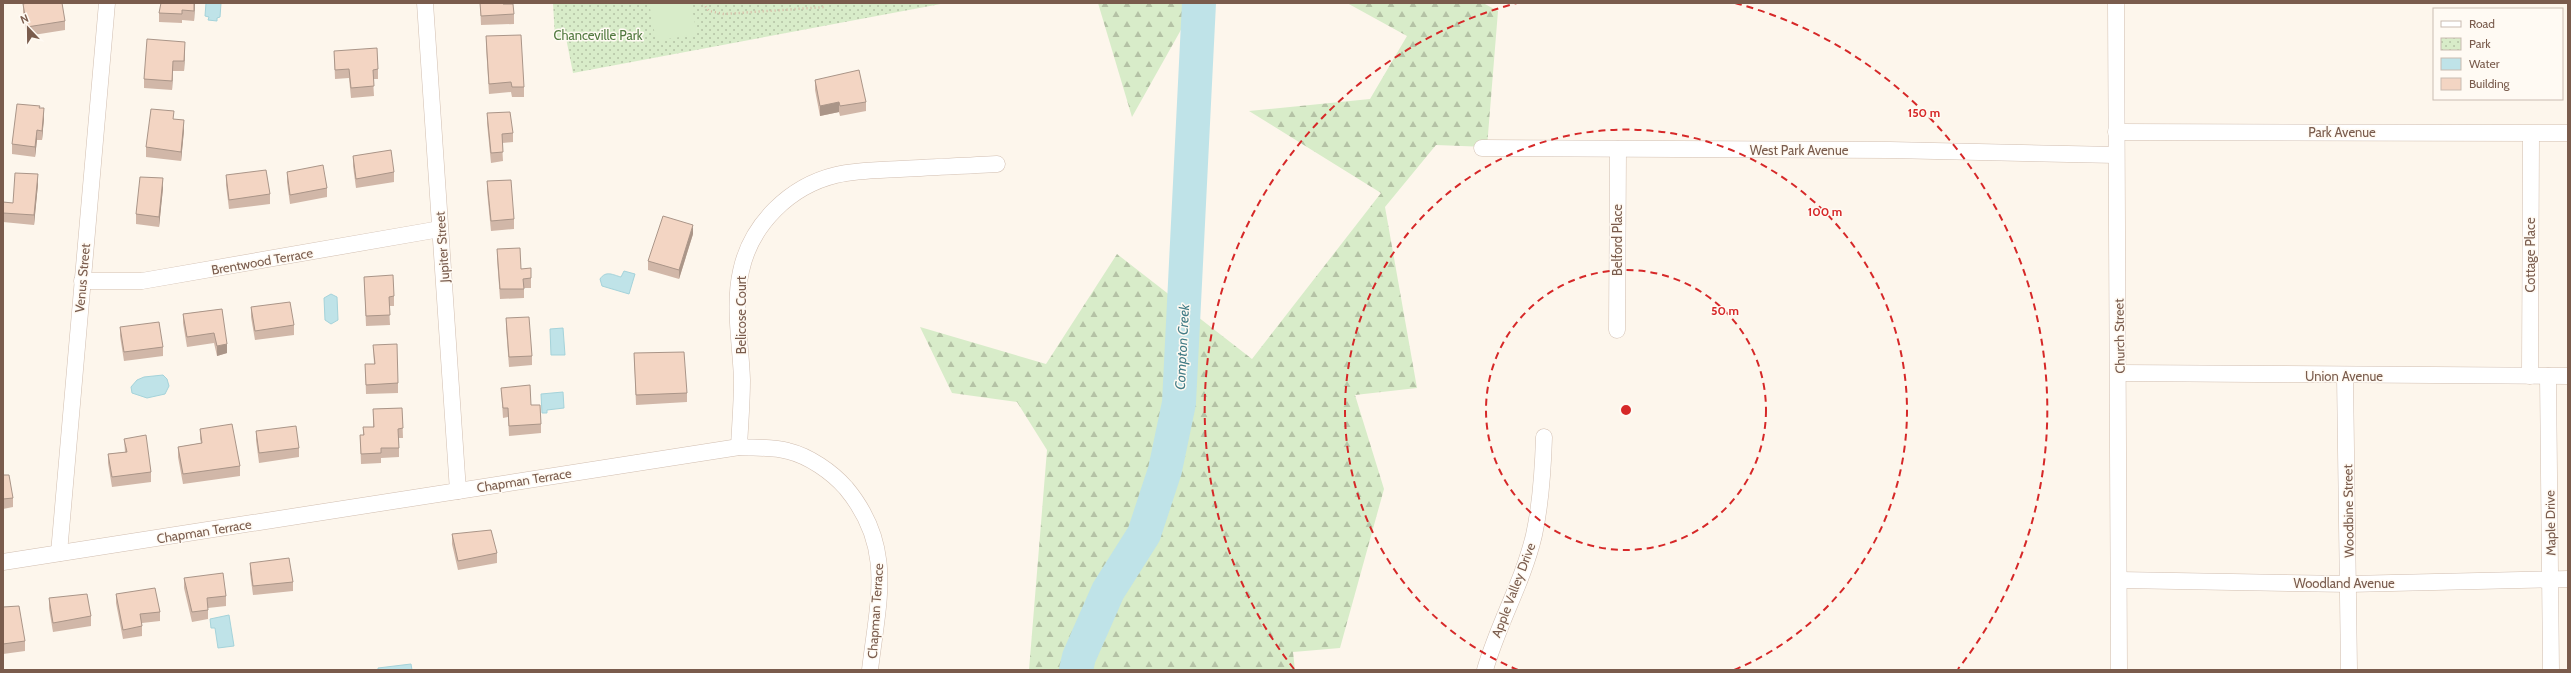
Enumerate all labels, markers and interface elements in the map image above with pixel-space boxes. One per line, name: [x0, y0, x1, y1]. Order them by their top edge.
north arrow: [8, 8, 48, 48]
legend: [2433, 8, 2563, 100]
text: N: [18, 11, 30, 27]
text: Road: [2469, 16, 2495, 31]
park label: Chanceville Park: [553, 27, 643, 43]
text: Park: [2469, 36, 2491, 51]
text: Water: [2469, 56, 2500, 71]
text: Building: [2469, 76, 2511, 91]
text: 150 m: [1908, 105, 1940, 120]
street label: Park Avenue: [2308, 124, 2376, 140]
street label: West Park Avenue: [1750, 142, 1849, 158]
street label: Belford Place: [1609, 204, 1625, 276]
text: 100 m: [1808, 204, 1842, 219]
street label: Jupiter Street: [431, 210, 453, 284]
street label: Cottage Place: [2522, 217, 2538, 293]
street label: Venus Street: [71, 242, 93, 313]
street label: Brentwood Terrace: [210, 244, 314, 278]
street label: Belicose Court: [733, 275, 749, 354]
street label: Church Street: [2110, 298, 2128, 374]
water label: Compton Creek: [1171, 303, 1193, 390]
text: 50 m: [1711, 303, 1739, 318]
street label: Union Avenue: [2305, 368, 2383, 384]
centre of rings: [1619, 403, 1633, 417]
street label: Woodbine Street: [2339, 463, 2357, 558]
street label: Chapman Terrace: [475, 465, 573, 495]
street label: Maple Drive: [2541, 490, 2559, 556]
street label: Chapman Terrace: [155, 516, 253, 546]
street label: Apple Valley Drive: [1488, 540, 1539, 640]
street label: Chapman Terrace: [864, 562, 886, 659]
street label: Woodland Avenue: [2293, 575, 2395, 591]

